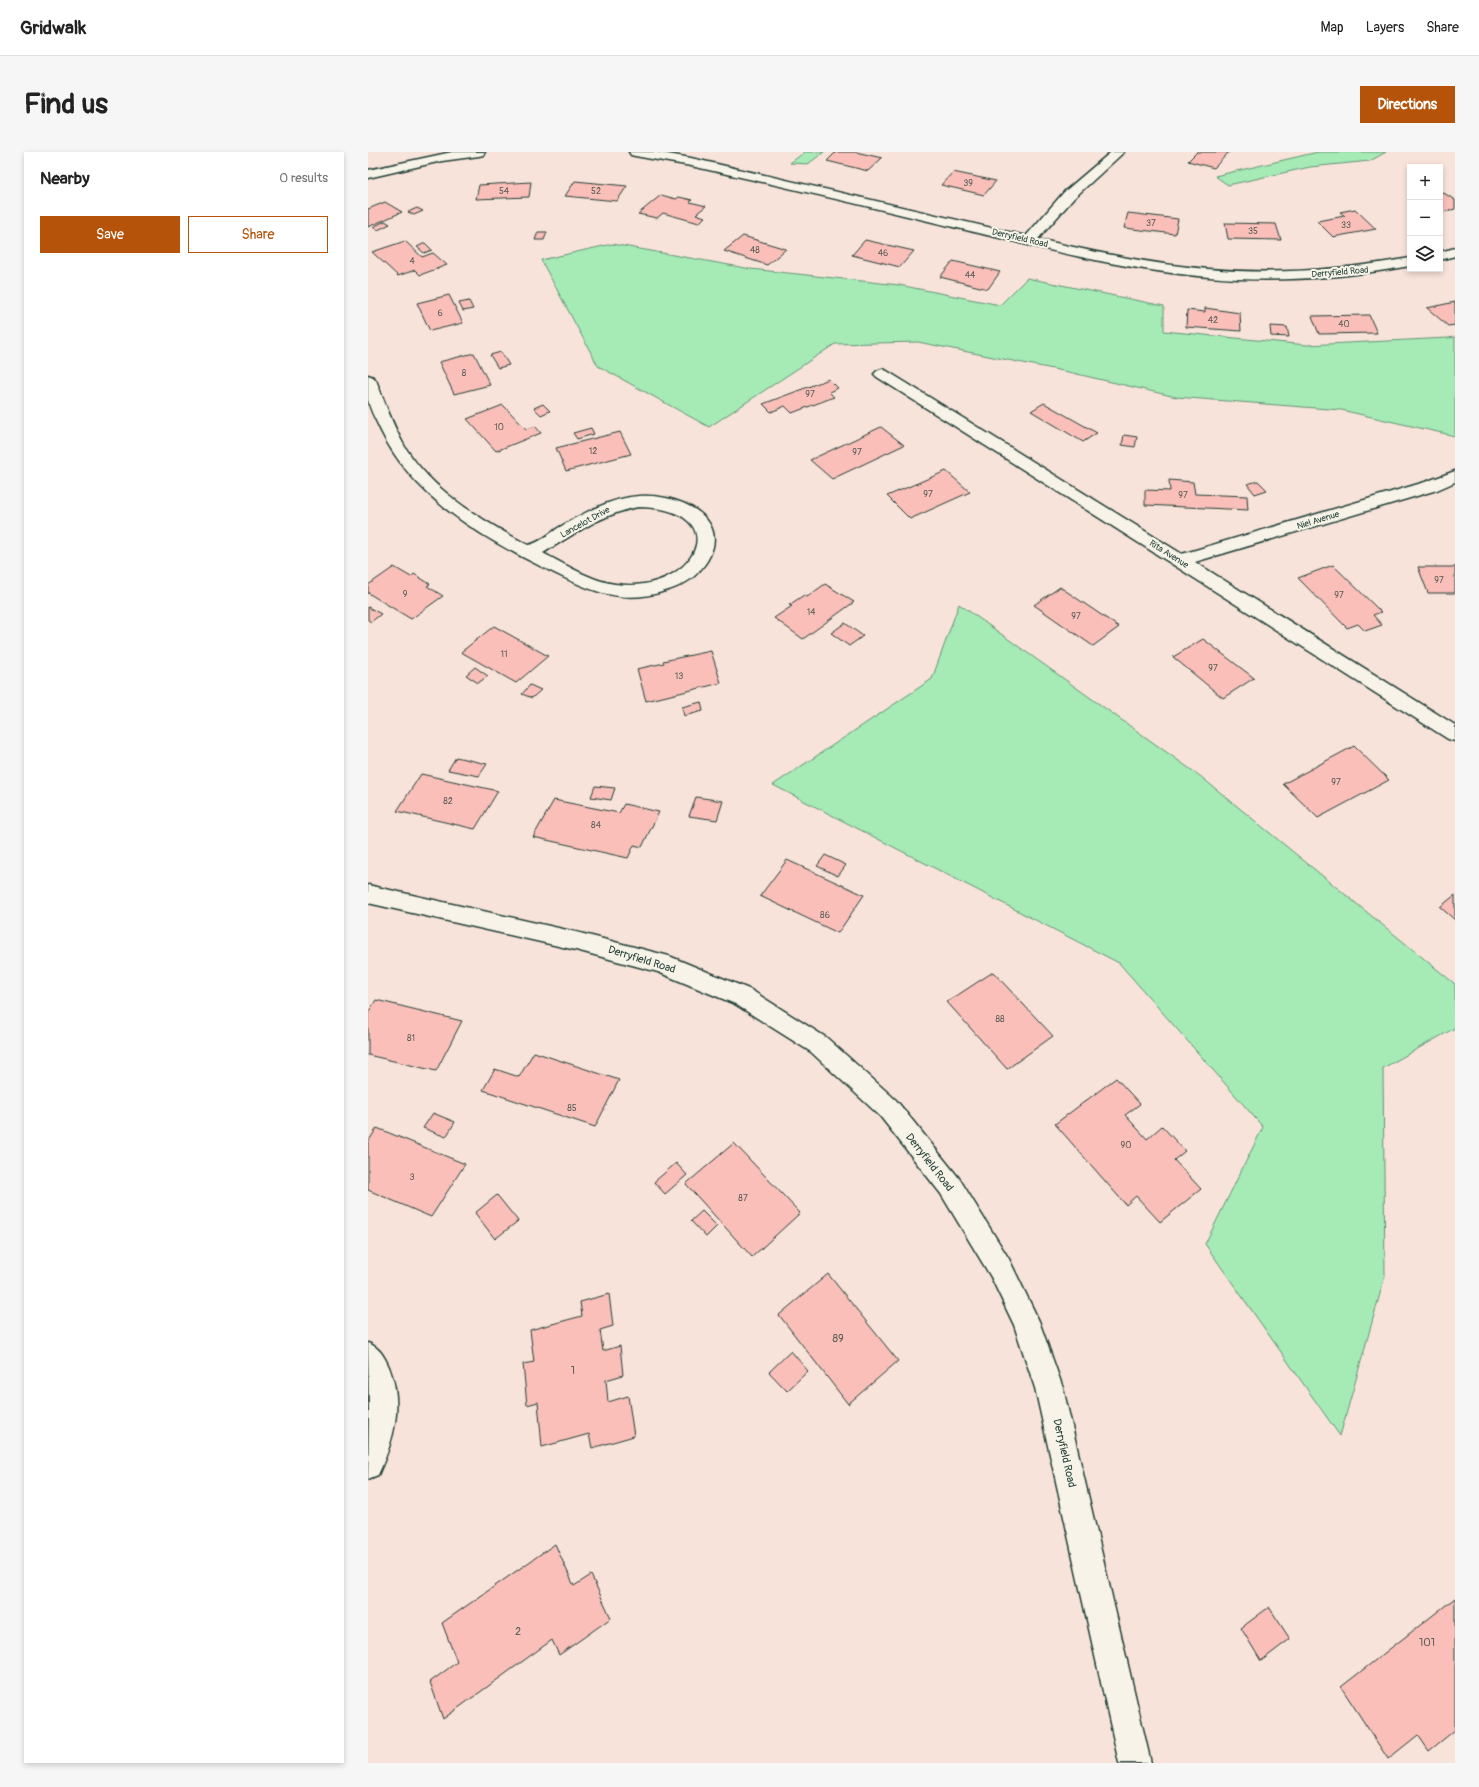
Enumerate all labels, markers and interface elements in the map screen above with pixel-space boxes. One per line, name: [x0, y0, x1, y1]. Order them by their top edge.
text: Gridwalk: [20, 16, 86, 40]
text: Map: [1321, 19, 1344, 36]
text: Layers: [1366, 19, 1404, 36]
text: Share: [1426, 19, 1459, 36]
button: Directions: [1360, 86, 1455, 123]
text: Find us: [24, 87, 108, 122]
map controls: [1407, 164, 1443, 272]
button: +: [1407, 164, 1443, 200]
text: Nearby: [40, 168, 89, 189]
text: 0 results: [279, 170, 328, 186]
house number: 39: [963, 178, 973, 189]
house number: 54: [499, 186, 510, 197]
house number: 52: [591, 186, 601, 197]
button: −: [1407, 200, 1443, 236]
button: Save: [40, 216, 180, 253]
button: Share: [188, 216, 328, 253]
house number: 37: [1146, 218, 1156, 229]
house number: 33: [1341, 220, 1351, 231]
house number: 35: [1248, 226, 1258, 237]
street label: Derryfield Road: [991, 227, 1049, 250]
button: layers: [1407, 236, 1443, 272]
house number: 48: [750, 245, 760, 256]
house number: 46: [878, 248, 888, 259]
house number: 4: [409, 256, 415, 267]
street label: Derryfield Road: [1311, 265, 1369, 280]
house number: 44: [965, 270, 976, 281]
house number: 6: [437, 308, 443, 319]
house number: 42: [1208, 315, 1218, 326]
house number: 40: [1338, 319, 1350, 330]
house number: 8: [462, 368, 467, 379]
house number: 97: [805, 389, 815, 400]
house number: 10: [494, 422, 504, 433]
house number: 12: [589, 446, 597, 457]
house number: 97: [852, 447, 862, 458]
house number: 97: [923, 489, 933, 500]
house number: 97: [1178, 490, 1188, 501]
street label: Lancelot Drive: [559, 504, 612, 541]
street label: Niel Avenue: [1296, 509, 1341, 532]
street label: Rita Avenue: [1147, 538, 1191, 571]
house number: 97: [1434, 575, 1444, 586]
house number: 9: [403, 589, 408, 600]
house number: 97: [1334, 590, 1344, 601]
house number: 14: [807, 607, 816, 618]
house number: 97: [1071, 611, 1081, 622]
house number: 11: [500, 649, 508, 660]
house number: 97: [1208, 663, 1218, 674]
house number: 13: [675, 671, 683, 682]
house number: 97: [1331, 777, 1341, 788]
house number: 82: [443, 796, 453, 807]
house number: 84: [591, 820, 602, 831]
house number: 86: [820, 910, 830, 921]
street label: Derryfield Road: [607, 943, 677, 976]
house number: 88: [995, 1014, 1005, 1025]
house number: 81: [407, 1033, 415, 1044]
house number: 85: [567, 1103, 577, 1114]
street label: Derryfield Road: [903, 1131, 956, 1194]
house number: 90: [1121, 1140, 1131, 1151]
house number: 3: [409, 1172, 415, 1183]
house number: 87: [738, 1193, 748, 1204]
house number: 89: [832, 1332, 844, 1345]
house number: 1: [571, 1364, 575, 1377]
street label: Derryfield Road: [1050, 1418, 1079, 1489]
house number: 2: [515, 1625, 521, 1638]
house number: 101: [1419, 1636, 1435, 1649]

